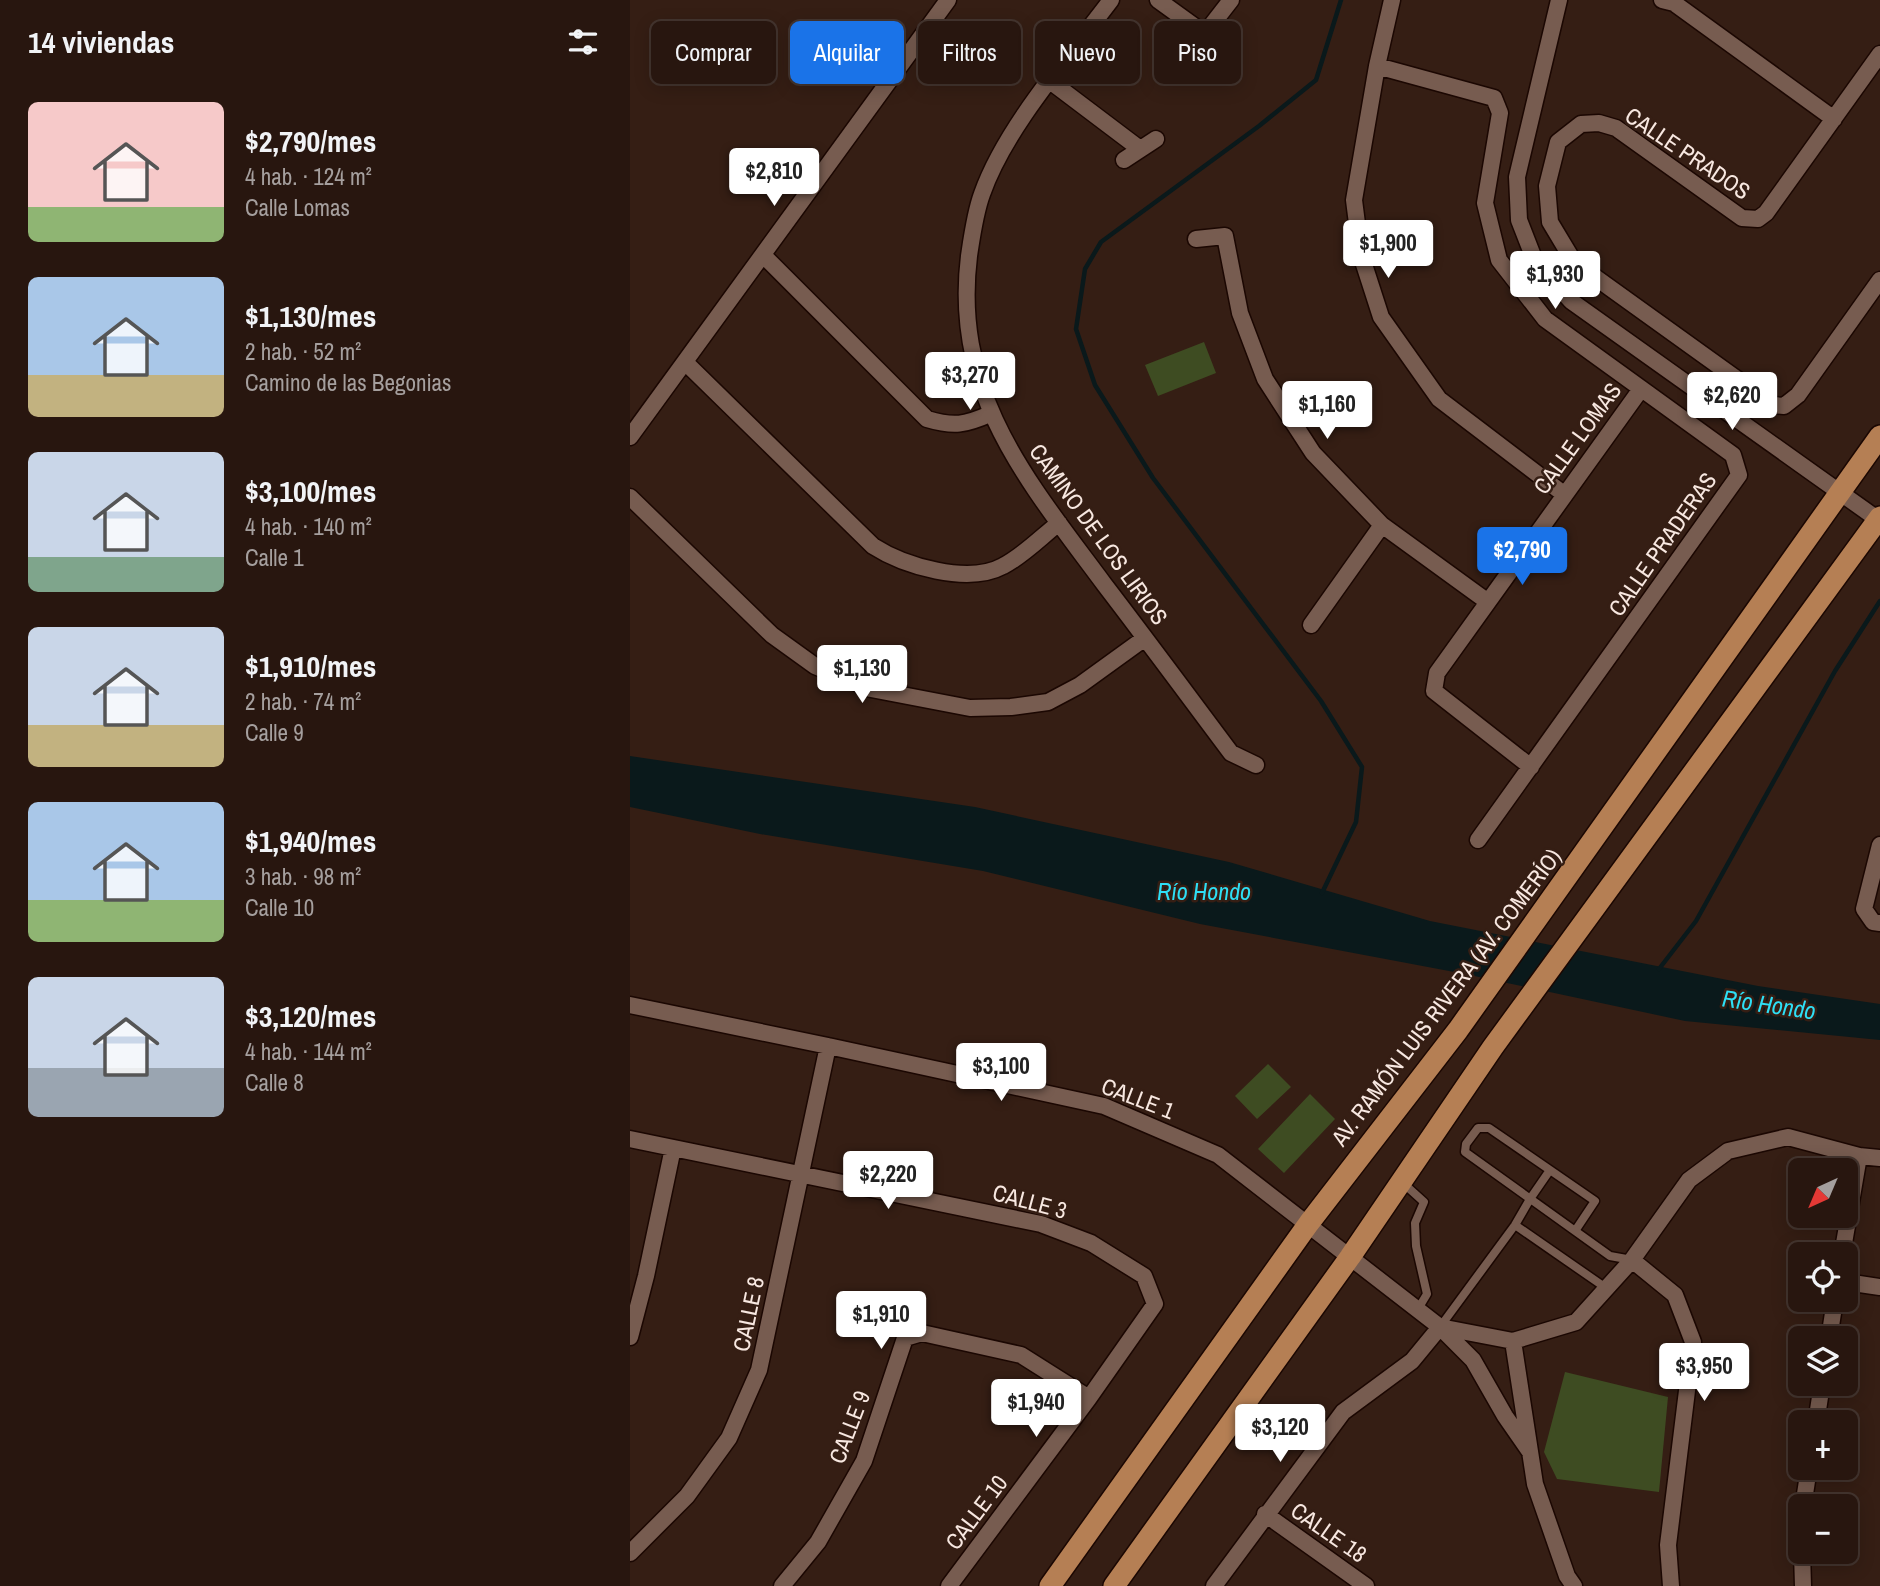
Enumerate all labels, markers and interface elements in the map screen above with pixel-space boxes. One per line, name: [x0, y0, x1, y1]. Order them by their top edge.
chip: Comprar: [651, 21, 776, 84]
chip: Alquilar: [790, 21, 904, 84]
chip: Filtros: [918, 21, 1021, 84]
chip: Nuevo: [1035, 21, 1140, 84]
chip: Piso: [1154, 21, 1241, 84]
text: 14 viviendas: [28, 22, 174, 62]
icon: filters: [564, 23, 602, 61]
street label: CALLE PRADOS: [1619, 100, 1757, 206]
text: $2,790/mes: [245, 121, 376, 161]
icon: home: [84, 130, 168, 214]
pin: $2,810: [717, 148, 831, 208]
text: $2,810: [745, 155, 803, 186]
text: 4 hab. · 124 m²: [245, 161, 372, 192]
text: Calle Lomas: [245, 192, 350, 223]
pin: $1,900: [1331, 220, 1445, 280]
text: $1,900: [1359, 227, 1417, 258]
pin: $1,930: [1498, 252, 1612, 311]
text: $1,930: [1526, 258, 1584, 289]
text: $1,130/mes: [245, 296, 376, 336]
icon: home: [84, 305, 168, 389]
text: 2 hab. · 52 m²: [245, 336, 361, 367]
pin: $3,270: [913, 352, 1027, 412]
text: $3,270: [941, 359, 999, 390]
text: Camino de las Begonias: [245, 367, 452, 398]
pin: $2,620: [1675, 372, 1789, 432]
street label: CALLE LOMAS: [1526, 376, 1628, 500]
text: $2,620: [1703, 379, 1761, 410]
pin: $1,160: [1270, 382, 1384, 441]
text: $1,160: [1298, 388, 1356, 419]
street label: CAMINO DE LOS LIRIOS: [1023, 437, 1175, 631]
street label: CALLE PRADERAS: [1601, 466, 1723, 622]
text: $3,100/mes: [245, 471, 376, 511]
icon: home: [84, 480, 168, 564]
text: 4 hab. · 140 m²: [245, 511, 372, 542]
pin: $2,790: [1465, 528, 1579, 587]
text: $2,790: [1493, 534, 1551, 565]
text: Calle 1: [245, 542, 304, 573]
text: $1,910/mes: [245, 646, 376, 686]
pin: $1,130: [805, 646, 919, 705]
text: $1,130: [833, 652, 891, 683]
icon: home: [84, 655, 168, 739]
text: 2 hab. · 74 m²: [245, 686, 361, 717]
text: Calle 9: [245, 717, 304, 748]
text: $1,940/mes: [245, 821, 376, 861]
icon: home: [84, 830, 168, 914]
street label: AV. RAMÓN LUIS RIVERA (AV. COMERÍO): [1323, 842, 1568, 1153]
text: 3 hab. · 98 m²: [245, 861, 361, 892]
water label: Río Hondo: [1157, 875, 1251, 907]
text: Calle 10: [245, 892, 314, 923]
water label: Río Hondo: [1720, 982, 1818, 1026]
text: $3,120/mes: [245, 996, 376, 1036]
icon: home: [84, 1005, 168, 1089]
text: 4 hab. · 144 m²: [245, 1036, 372, 1067]
pin: $3,100: [944, 1044, 1058, 1103]
text: $3,100: [972, 1050, 1030, 1081]
text: Calle 8: [245, 1067, 304, 1098]
street label: CALLE 1: [1097, 1070, 1179, 1126]
pin: $2,220: [831, 1152, 945, 1211]
text: $2,220: [859, 1158, 917, 1189]
north arrow: [1788, 1158, 1858, 1228]
map controls: [1788, 1158, 1858, 1564]
street label: CALLE 3: [990, 1176, 1070, 1226]
button: locate: [1788, 1242, 1858, 1312]
street label: CALLE 8: [725, 1274, 771, 1354]
pin: $1,910: [824, 1292, 938, 1351]
text: $1,910: [852, 1298, 910, 1329]
button: layers: [1788, 1326, 1858, 1396]
pin: $3,950: [1647, 1344, 1761, 1403]
text: $3,950: [1675, 1350, 1733, 1381]
pin: $1,940: [979, 1380, 1093, 1439]
street label: CALLE 9: [821, 1386, 877, 1468]
text: $1,940: [1007, 1386, 1065, 1417]
pin: $3,120: [1223, 1404, 1337, 1464]
button: +: [1788, 1410, 1858, 1480]
text: $3,120: [1251, 1411, 1309, 1442]
street label: CALLE 10: [938, 1468, 1014, 1556]
button: −: [1788, 1494, 1858, 1564]
street label: CALLE 18: [1285, 1495, 1373, 1569]

